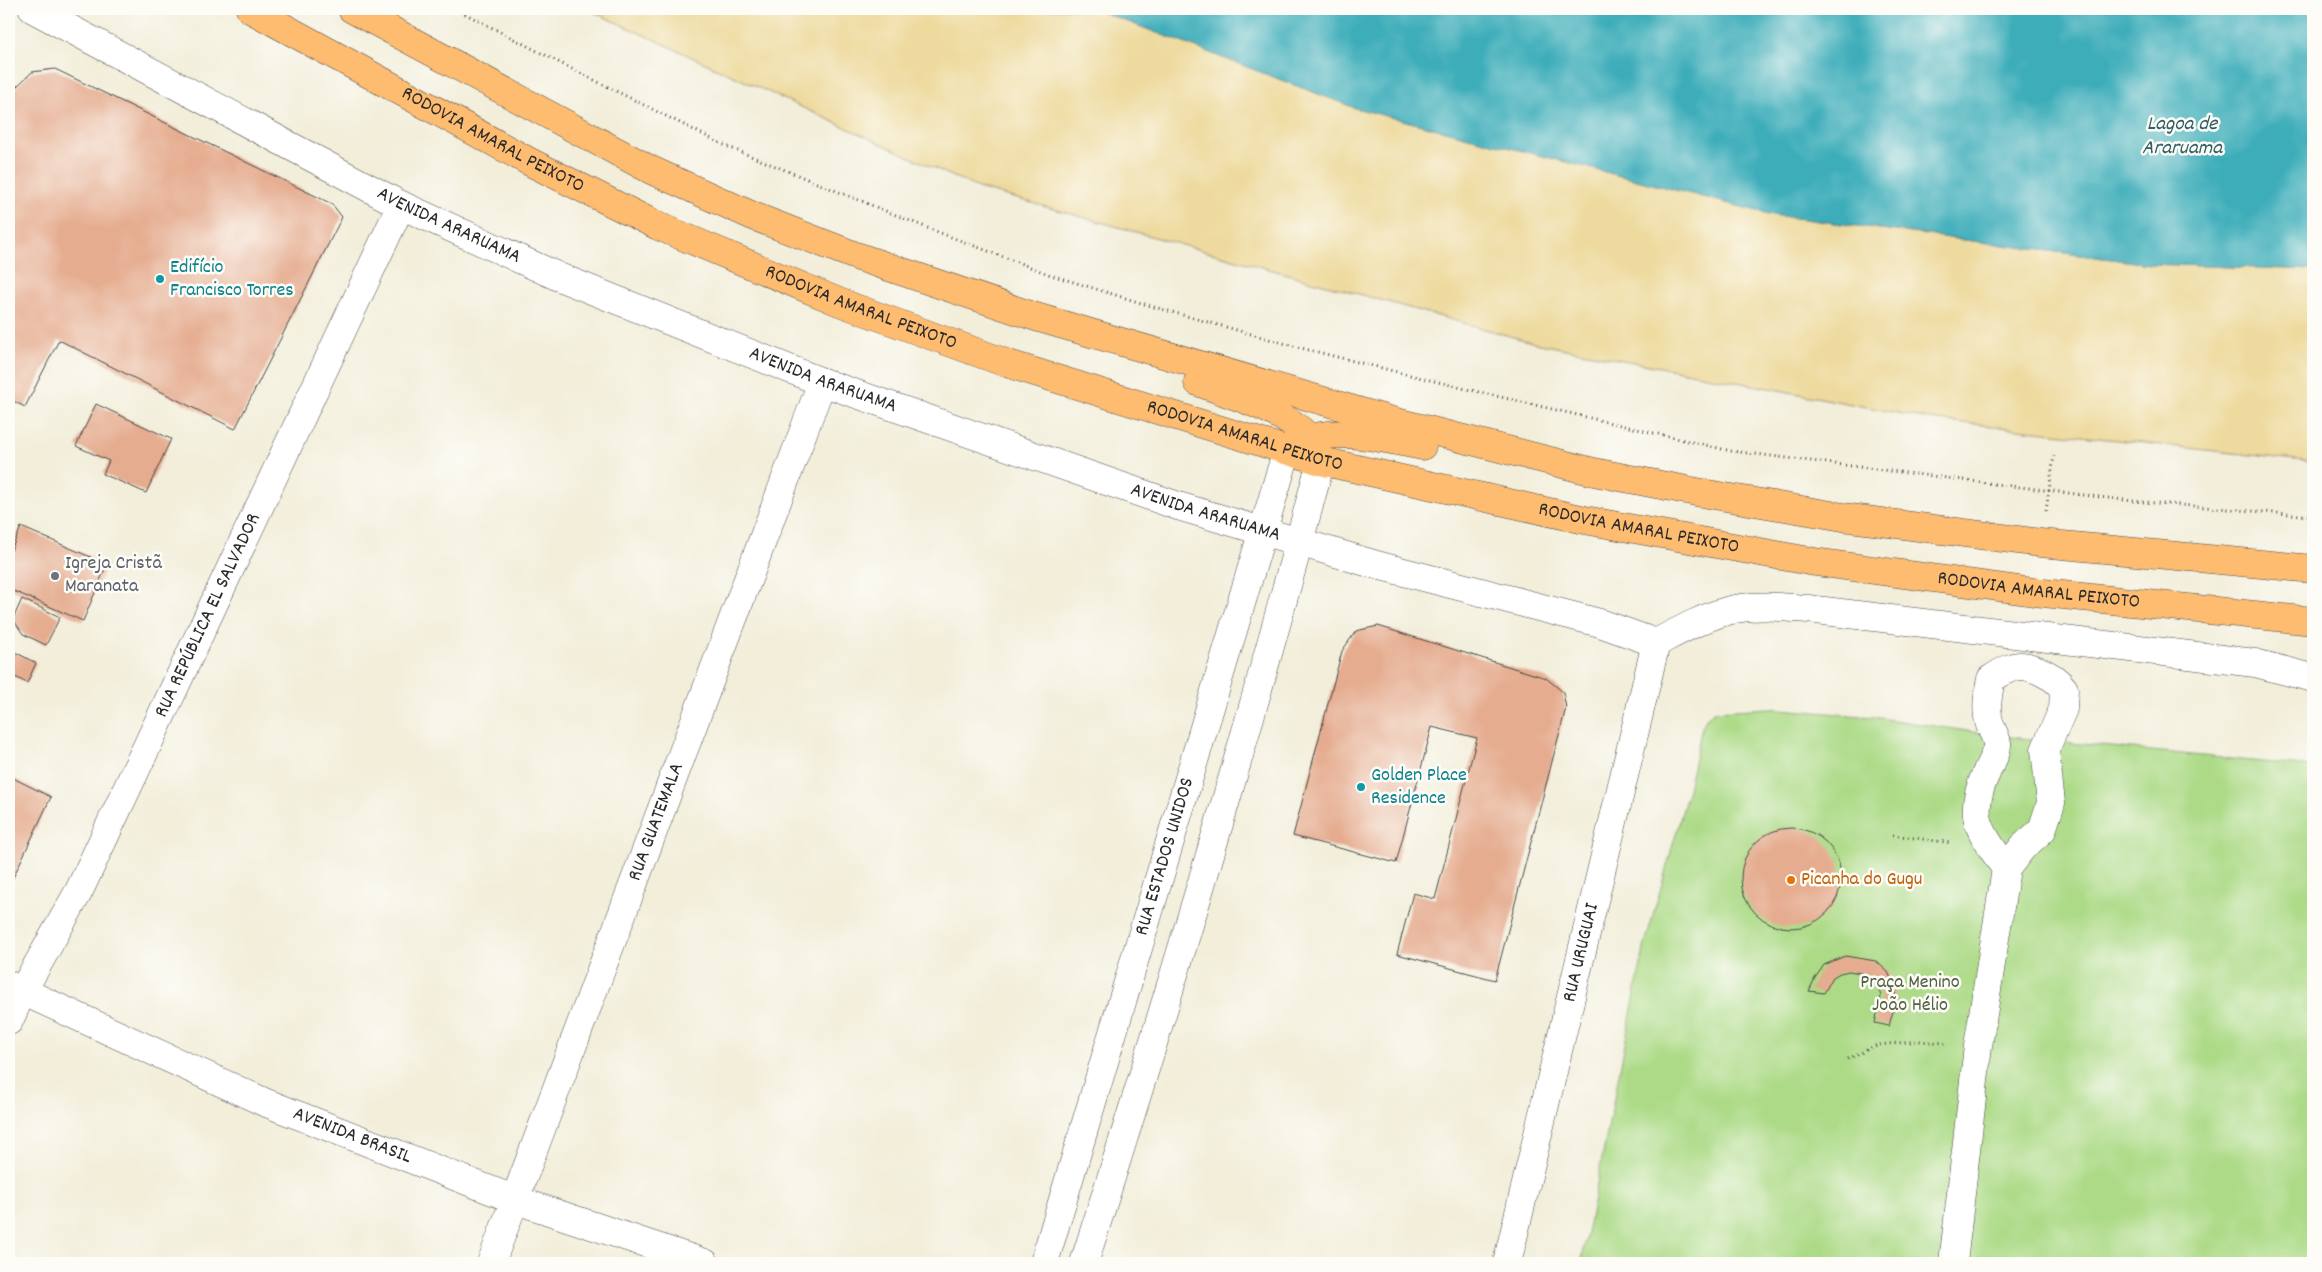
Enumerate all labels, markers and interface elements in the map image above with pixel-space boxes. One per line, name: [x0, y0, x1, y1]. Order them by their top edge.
street label: RODOVIA AMARAL PEIXOTO: [396, 80, 589, 201]
water label: Lagoa de Araruama: [2142, 110, 2223, 164]
street label: AVENIDA ARARUAMA: [371, 180, 525, 272]
place label: Edifício Francisco Torres: [170, 254, 294, 305]
street label: RODOVIA AMARAL PEIXOTO: [760, 258, 961, 358]
marker: Edifício Francisco Torres: [154, 273, 166, 285]
street label: AVENIDA ARARUAMA: [745, 340, 901, 421]
street label: RODOVIA AMARAL PEIXOTO: [1143, 394, 1345, 479]
street label: AVENIDA ARARUAMA: [1126, 476, 1284, 550]
street label: RODOVIA AMARAL PEIXOTO: [1535, 496, 1741, 562]
street label: RUA REPÚBLICA EL SALVADOR: [148, 509, 268, 723]
place label: Igreja Cristã Maranata: [65, 550, 162, 601]
street label: RODOVIA AMARAL PEIXOTO: [1936, 565, 2141, 617]
marker: Igreja Cristã Maranata: [49, 570, 61, 582]
street label: RUA GUATEMALA: [622, 759, 692, 885]
place label: Golden Place Residence: [1371, 762, 1467, 813]
street label: RUA ESTADOS UNIDOS: [1129, 774, 1202, 939]
marker: Golden Place Residence: [1355, 781, 1367, 793]
place label: Picanha do Gugu: [1801, 866, 1922, 894]
marker: Picanha do Gugu: [1785, 874, 1797, 886]
street label: RUA URUGUAI: [1556, 901, 1607, 1005]
park label: Praça Menino João Hélio: [1860, 969, 1960, 1020]
street label: AVENIDA BRASIL: [289, 1101, 415, 1172]

